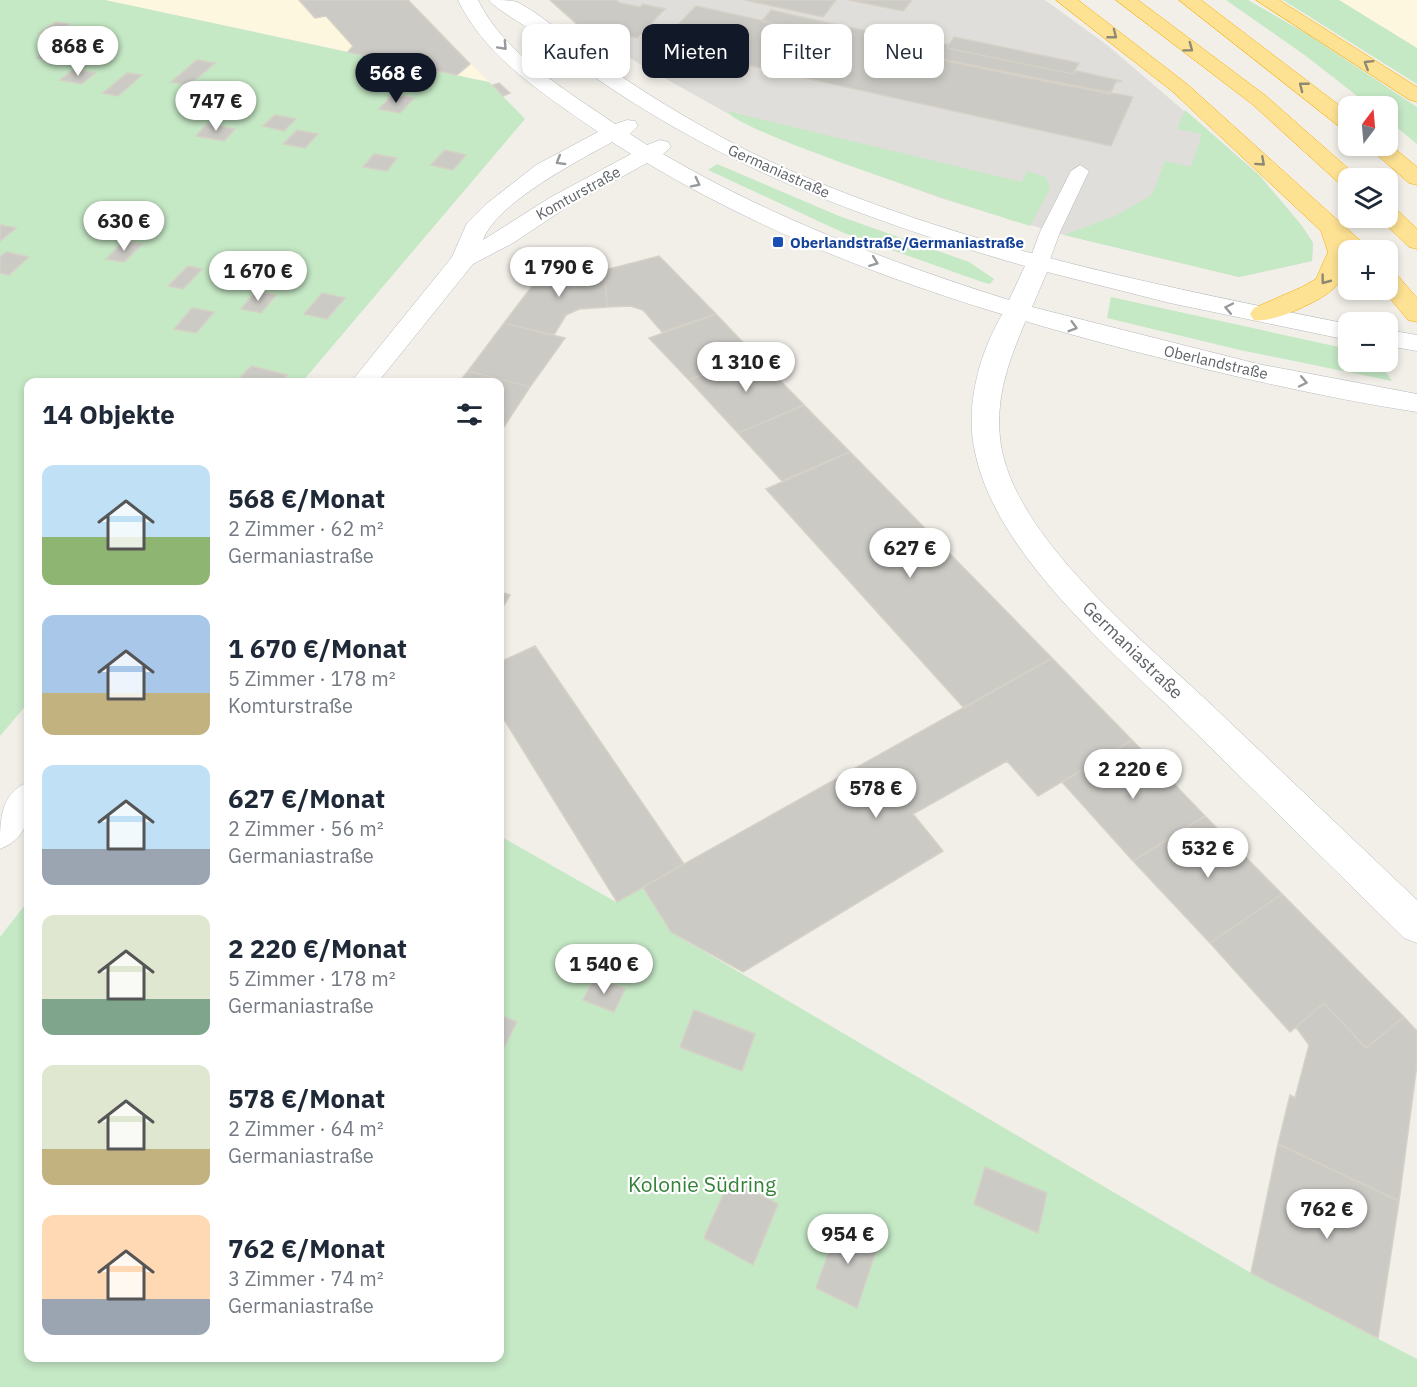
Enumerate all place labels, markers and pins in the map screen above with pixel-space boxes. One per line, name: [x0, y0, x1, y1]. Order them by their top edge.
pin: 868 €: [36, 26, 120, 77]
pin: 568 €: [354, 53, 438, 104]
pin: 747 €: [174, 81, 258, 132]
pin: 630 €: [82, 201, 166, 252]
place label: Oberlandstraße/Germaniastraße: [790, 233, 1024, 252]
marker: Oberlandstraße/Germaniastraße: [771, 235, 785, 249]
pin: 1 790 €: [504, 247, 614, 298]
pin: 1 670 €: [203, 251, 313, 302]
pin: 1 310 €: [691, 342, 801, 393]
pin: 627 €: [868, 528, 952, 579]
pin: 2 220 €: [1078, 749, 1188, 800]
pin: 578 €: [834, 768, 918, 819]
pin: 532 €: [1166, 828, 1250, 879]
pin: 1 540 €: [549, 944, 659, 995]
pin: 762 €: [1285, 1189, 1369, 1240]
pin: 954 €: [806, 1214, 890, 1265]

